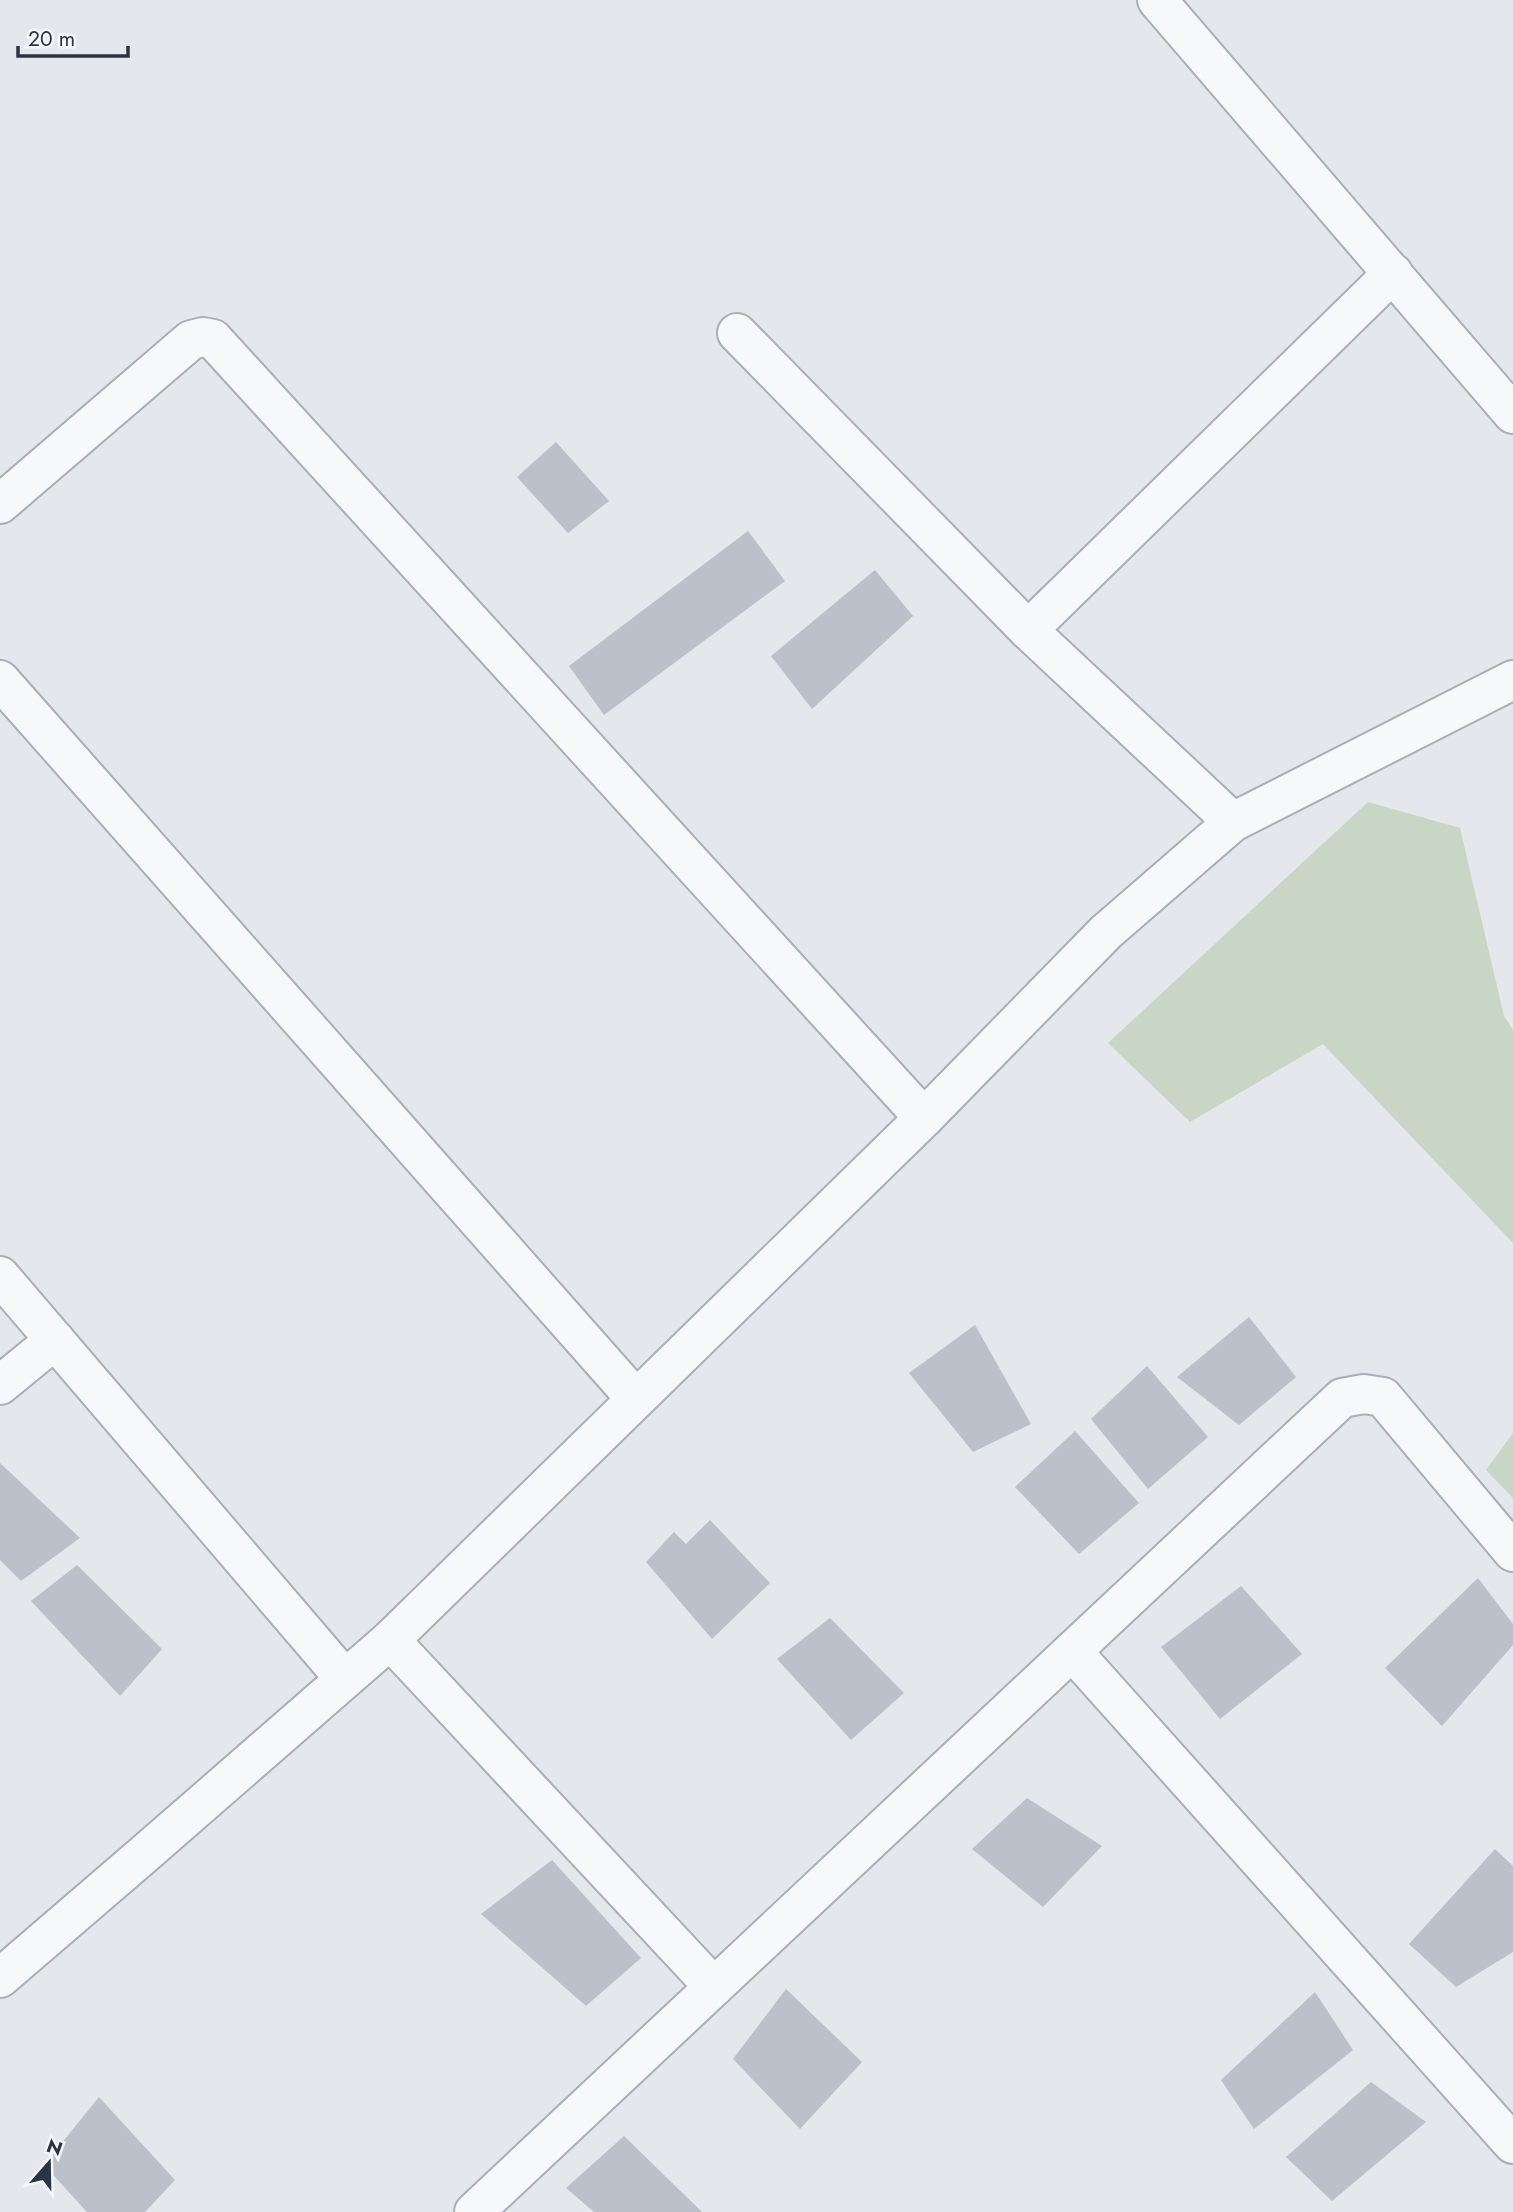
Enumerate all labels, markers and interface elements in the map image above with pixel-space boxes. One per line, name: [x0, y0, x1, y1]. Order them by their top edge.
scale bar: [18, 14, 128, 58]
text: 20 m: [28, 24, 75, 54]
north arrow: [14, 2128, 84, 2198]
text: N: [43, 2132, 66, 2163]

